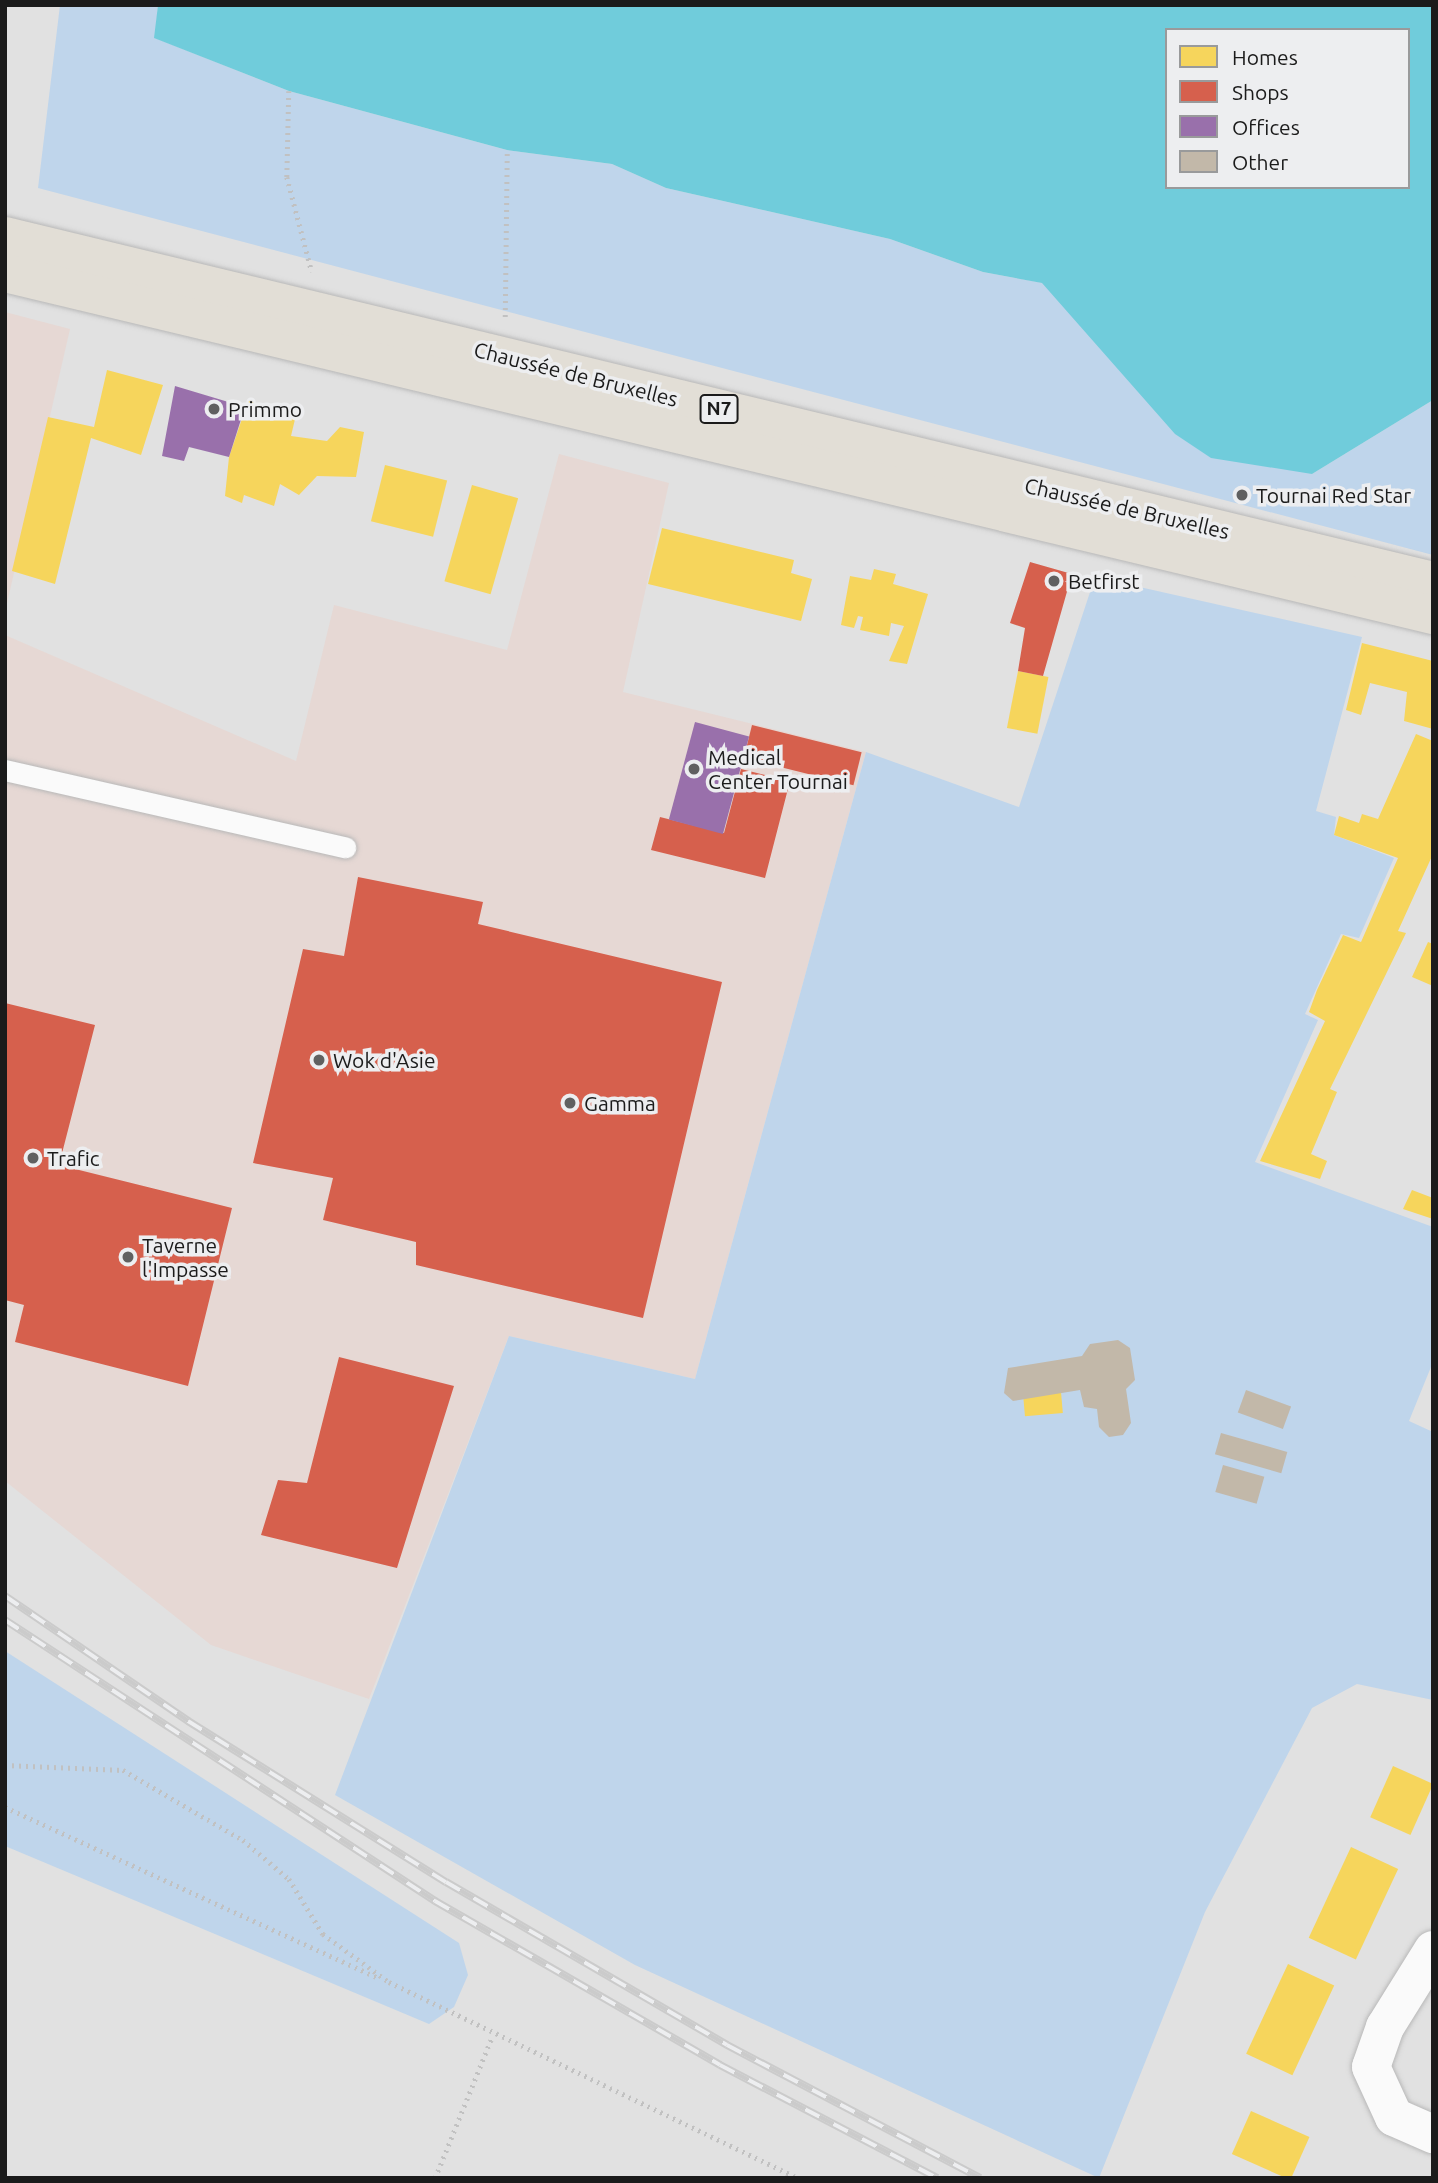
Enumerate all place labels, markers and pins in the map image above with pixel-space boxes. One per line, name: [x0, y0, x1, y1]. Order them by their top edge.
place label: Primmo: [228, 396, 302, 422]
marker: Primmo: [206, 401, 222, 417]
place label: Tournai Red Star: [1256, 482, 1411, 508]
marker: Tournai Red Star: [1234, 487, 1250, 503]
place label: Betfirst: [1068, 568, 1140, 594]
marker: Betfirst: [1046, 573, 1062, 589]
place label: Medical Center Tournai: [708, 744, 848, 794]
marker: Medical Center Tournai: [686, 761, 702, 777]
place label: Wok d'Asie: [333, 1047, 436, 1073]
marker: Wok d'Asie: [311, 1052, 327, 1068]
place label: Gamma: [584, 1090, 656, 1116]
marker: Gamma: [562, 1095, 578, 1111]
place label: Trafic: [47, 1145, 100, 1171]
marker: Trafic: [25, 1150, 41, 1166]
place label: Taverne l'Impasse: [142, 1232, 229, 1282]
marker: Taverne l'Impasse: [120, 1249, 136, 1265]

